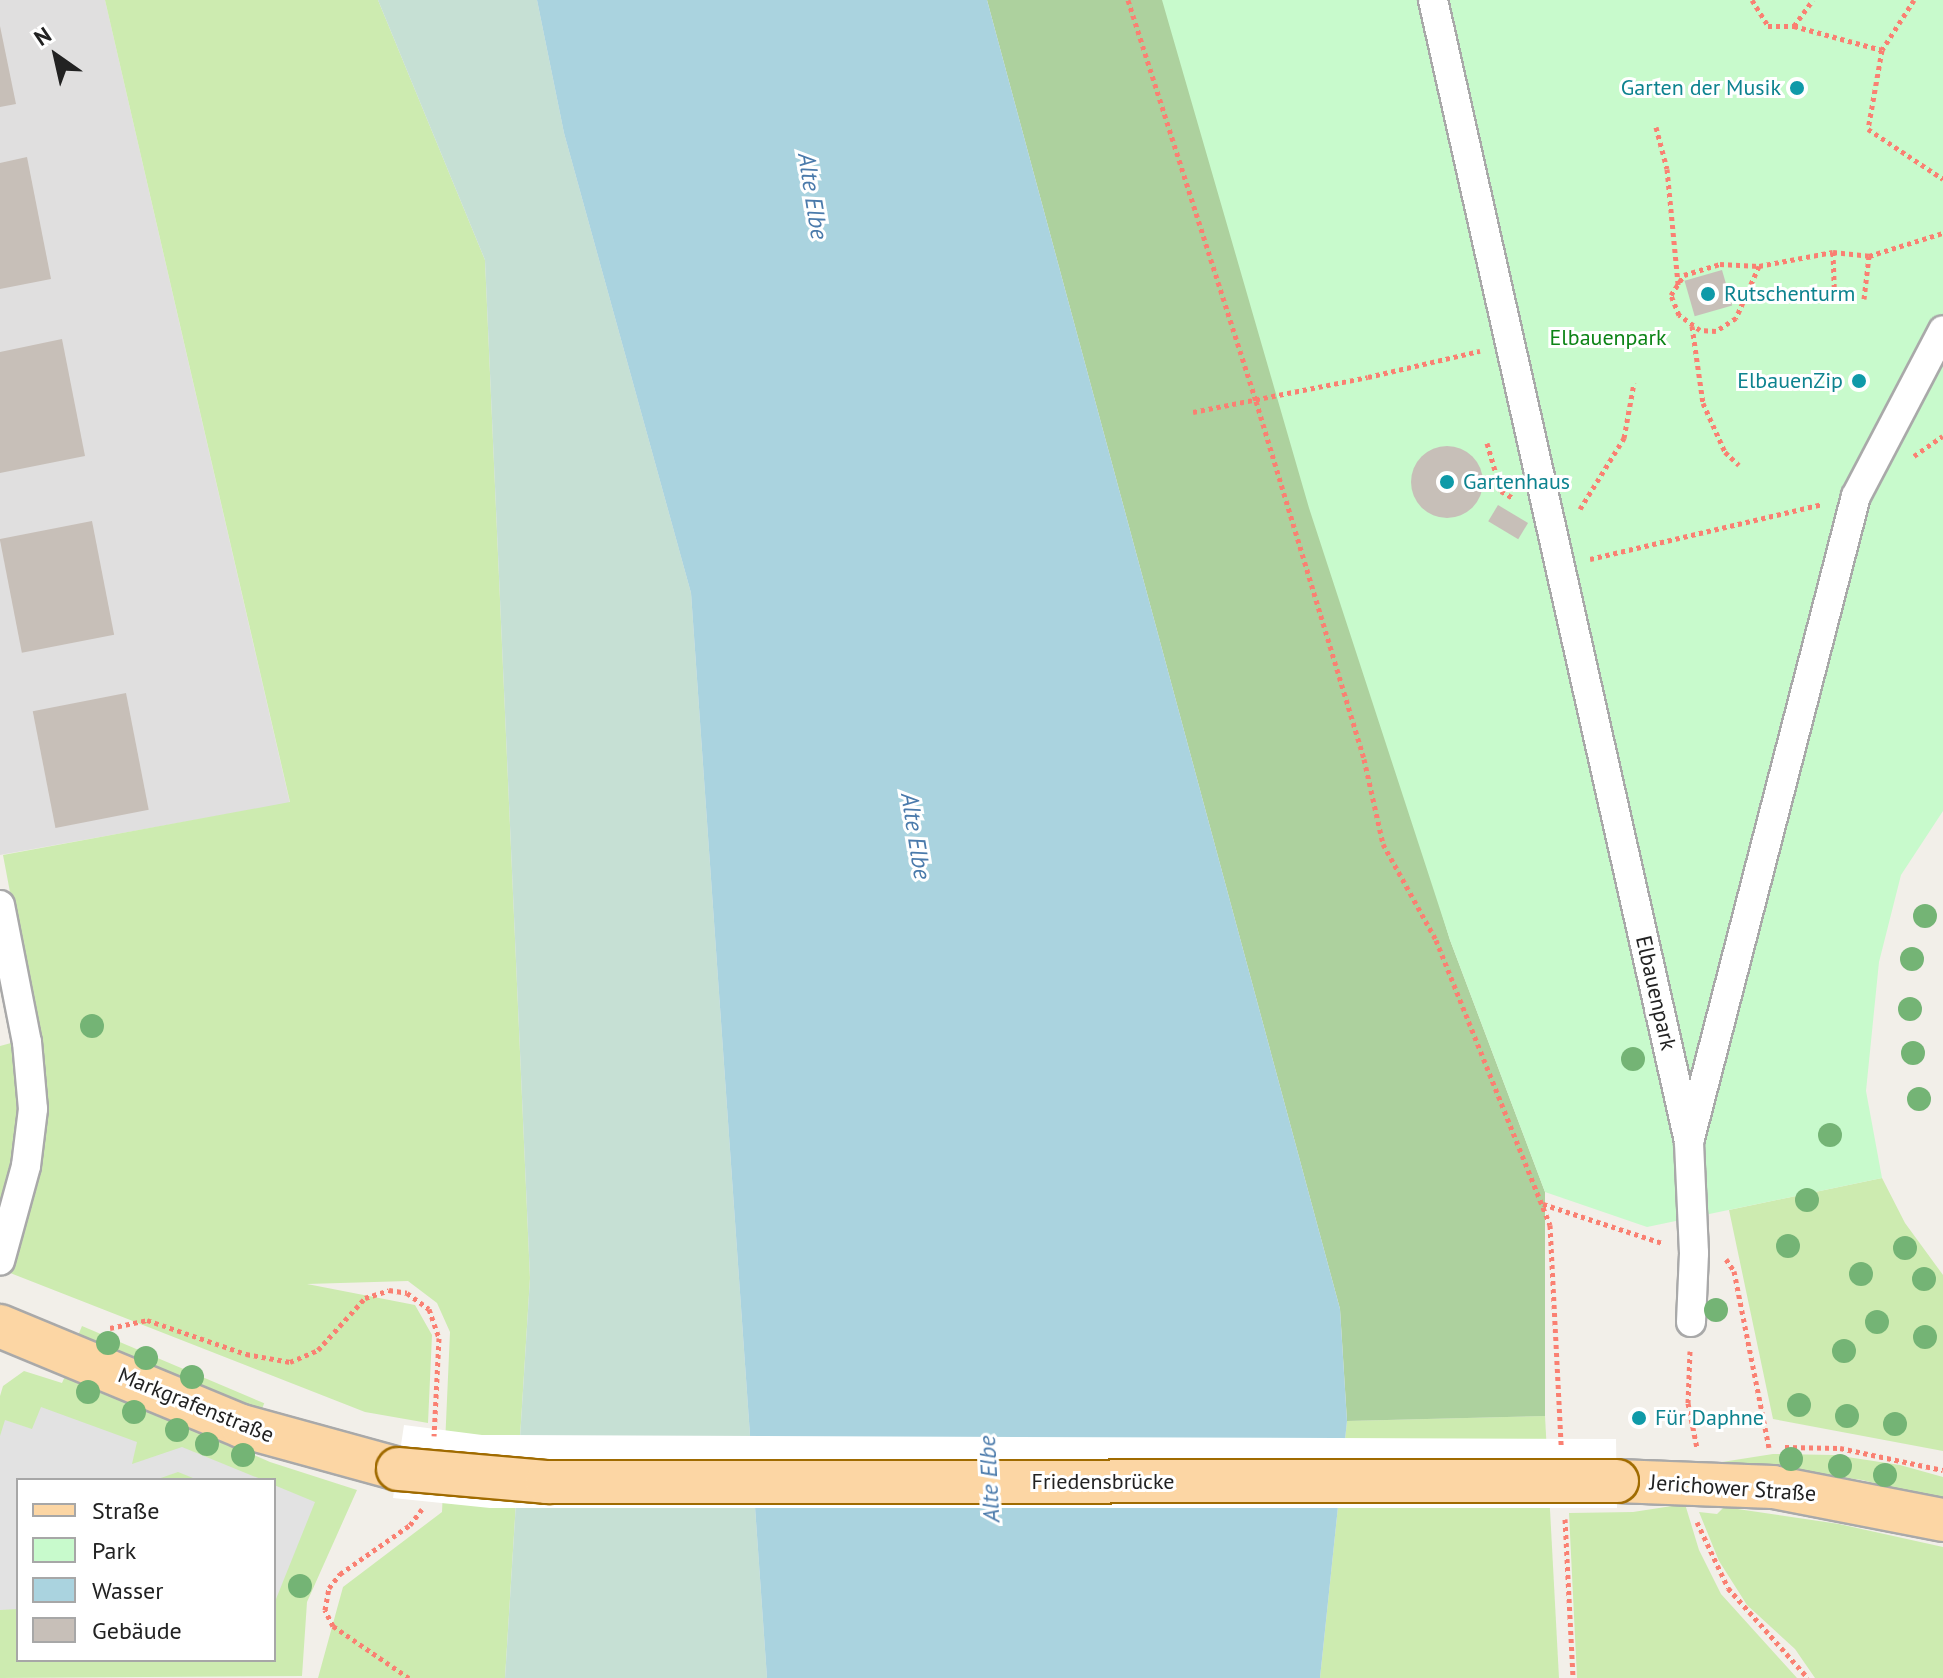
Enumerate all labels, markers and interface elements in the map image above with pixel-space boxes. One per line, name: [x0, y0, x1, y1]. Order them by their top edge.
north arrow: [16, 16, 96, 96]
text: N: [29, 20, 56, 52]
place label: Garten der Musik: [1621, 75, 1781, 101]
marker: Garten der Musik: [1788, 79, 1806, 97]
water label: Alte Elbe: [792, 151, 834, 241]
place label: Rutschenturm: [1724, 281, 1855, 307]
marker: Rutschenturm: [1699, 285, 1717, 303]
park label: Elbauenpark: [1550, 325, 1666, 351]
place label: ElbauenZip: [1737, 368, 1843, 394]
marker: ElbauenZip: [1850, 372, 1868, 390]
place label: Gartenhaus: [1463, 469, 1570, 495]
marker: Gartenhaus: [1438, 473, 1456, 491]
water label: Alte Elbe: [895, 791, 937, 881]
street label: Elbauenpark: [1630, 933, 1682, 1053]
street label: Markgrafenstraße: [114, 1362, 278, 1448]
place label: Für Daphne: [1655, 1405, 1764, 1431]
marker: Für Daphne: [1630, 1409, 1648, 1427]
water label: Alte Elbe: [972, 1435, 1006, 1523]
street label: Friedensbrücke: [1032, 1469, 1174, 1495]
street label: Jerichower Straße: [1649, 1469, 1817, 1507]
legend: [16, 1478, 276, 1662]
text: Straße: [92, 1495, 159, 1526]
text: Park: [92, 1535, 136, 1566]
text: Wasser: [92, 1575, 163, 1606]
text: Gebäude: [92, 1615, 182, 1646]

